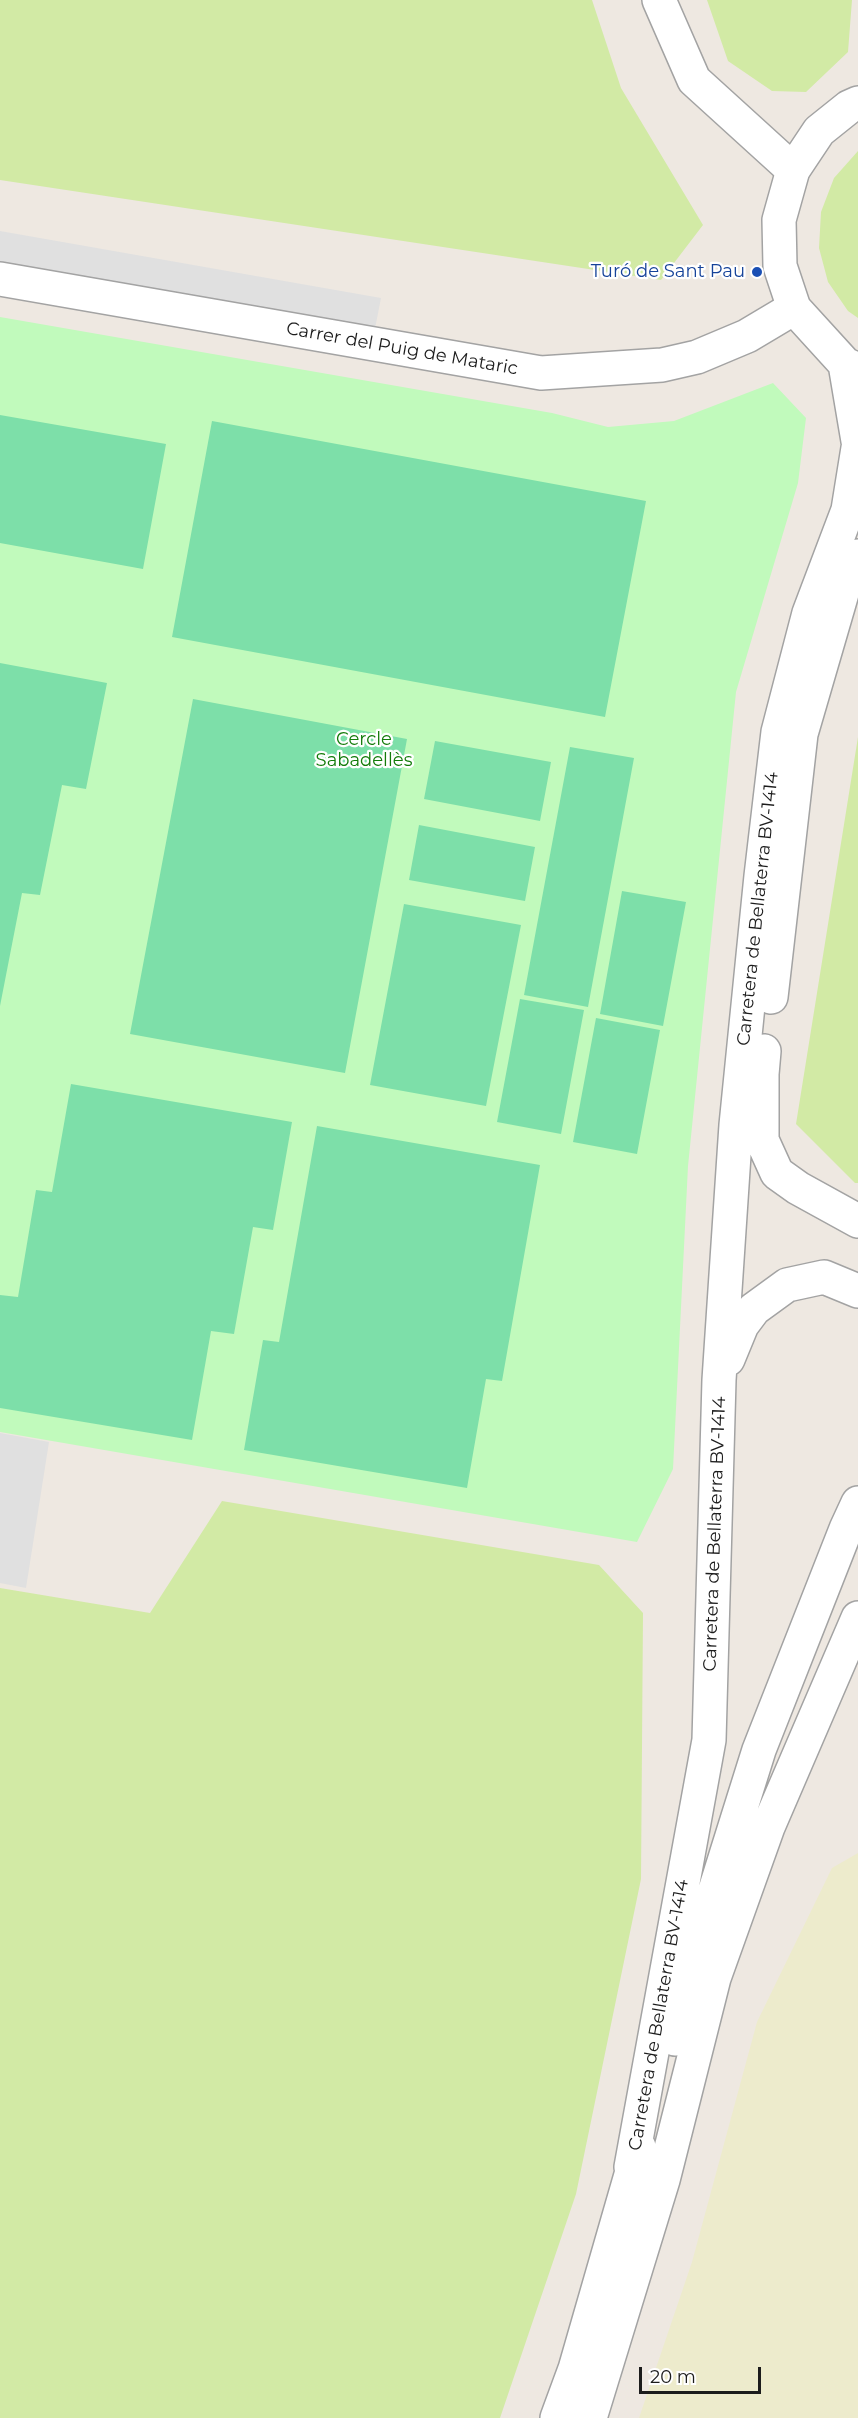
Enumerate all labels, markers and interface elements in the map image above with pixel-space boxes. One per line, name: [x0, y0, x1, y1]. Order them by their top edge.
place label: Turó de Sant Pau: [591, 261, 745, 283]
marker: Turó de Sant Pau: [750, 265, 764, 279]
street label: Carrer del Puig de Mataric: [284, 318, 520, 380]
park label: Cercle Sabadellès: [316, 729, 412, 771]
street label: Carretera de Bellaterra BV-1414: [733, 771, 783, 1047]
street label: Carretera de Bellaterra BV-1414: [699, 1396, 731, 1672]
street label: Carretera de Bellaterra BV-1414: [624, 1878, 694, 2152]
scale bar: [642, 2355, 764, 2393]
text: 20 m: [650, 2366, 696, 2388]

